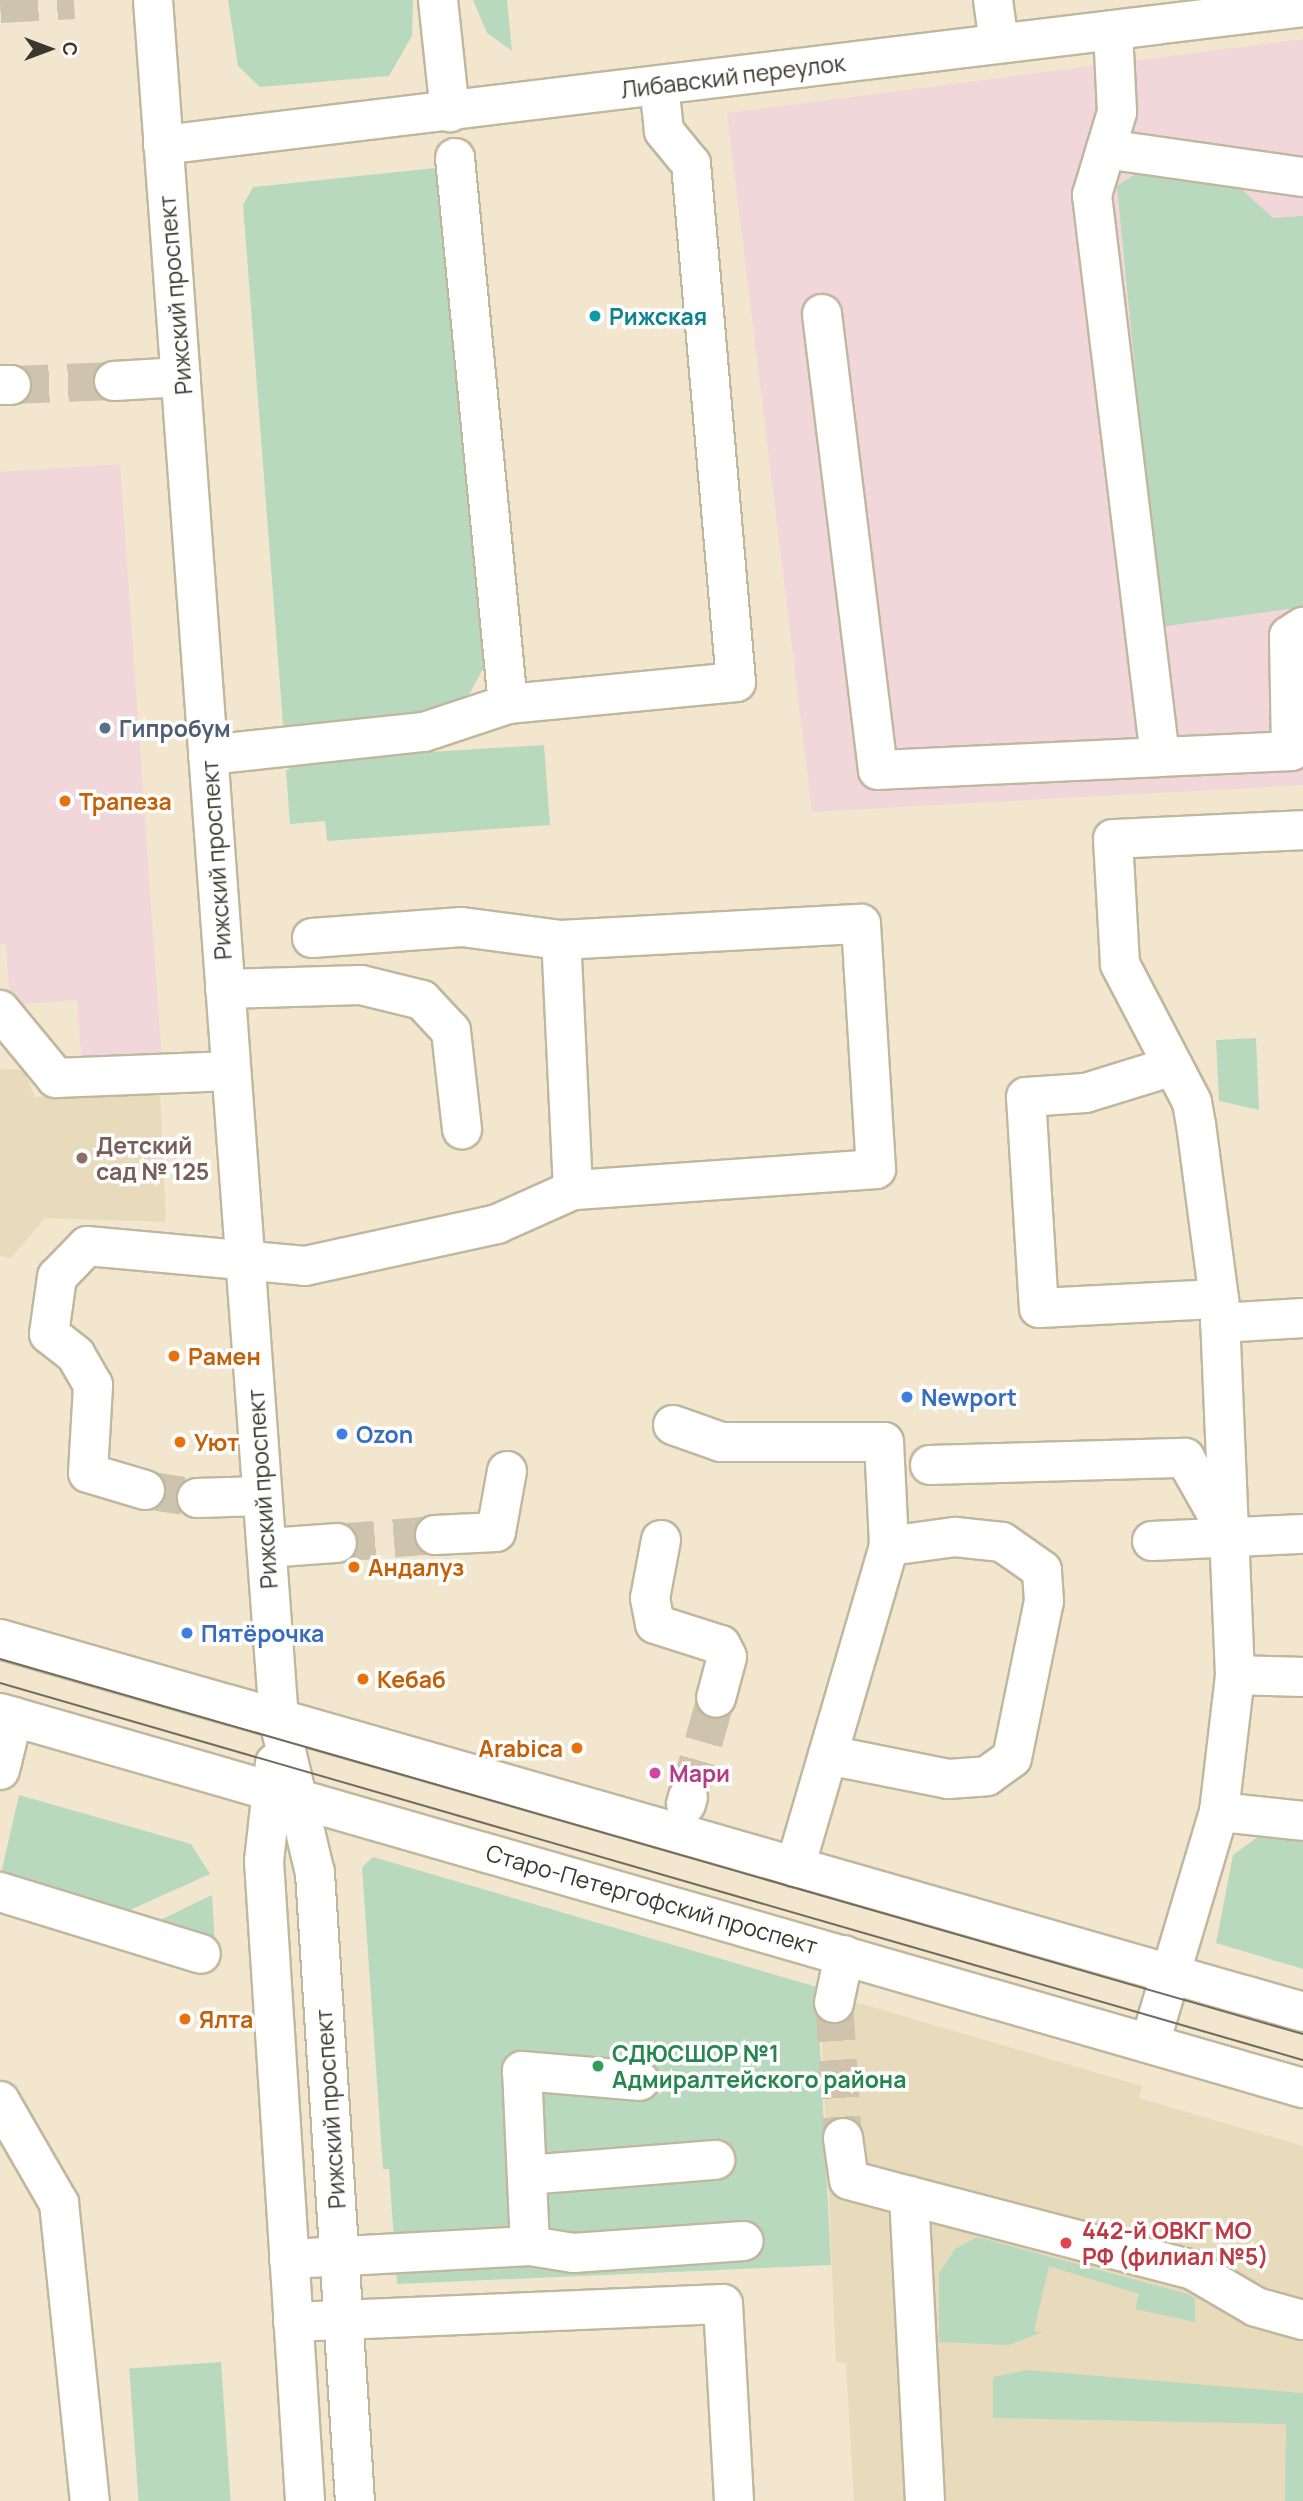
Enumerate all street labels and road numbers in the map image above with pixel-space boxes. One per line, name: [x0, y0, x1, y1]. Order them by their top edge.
street label: Либавский переулок: [619, 49, 847, 103]
street label: Рижский проспект: [153, 194, 197, 396]
street label: Рижский проспект: [195, 759, 237, 961]
street label: Рижский проспект: [241, 1388, 283, 1590]
street label: Старо-Петергофский проспект: [483, 1838, 821, 1960]
street label: Рижский проспект: [309, 2008, 351, 2210]

